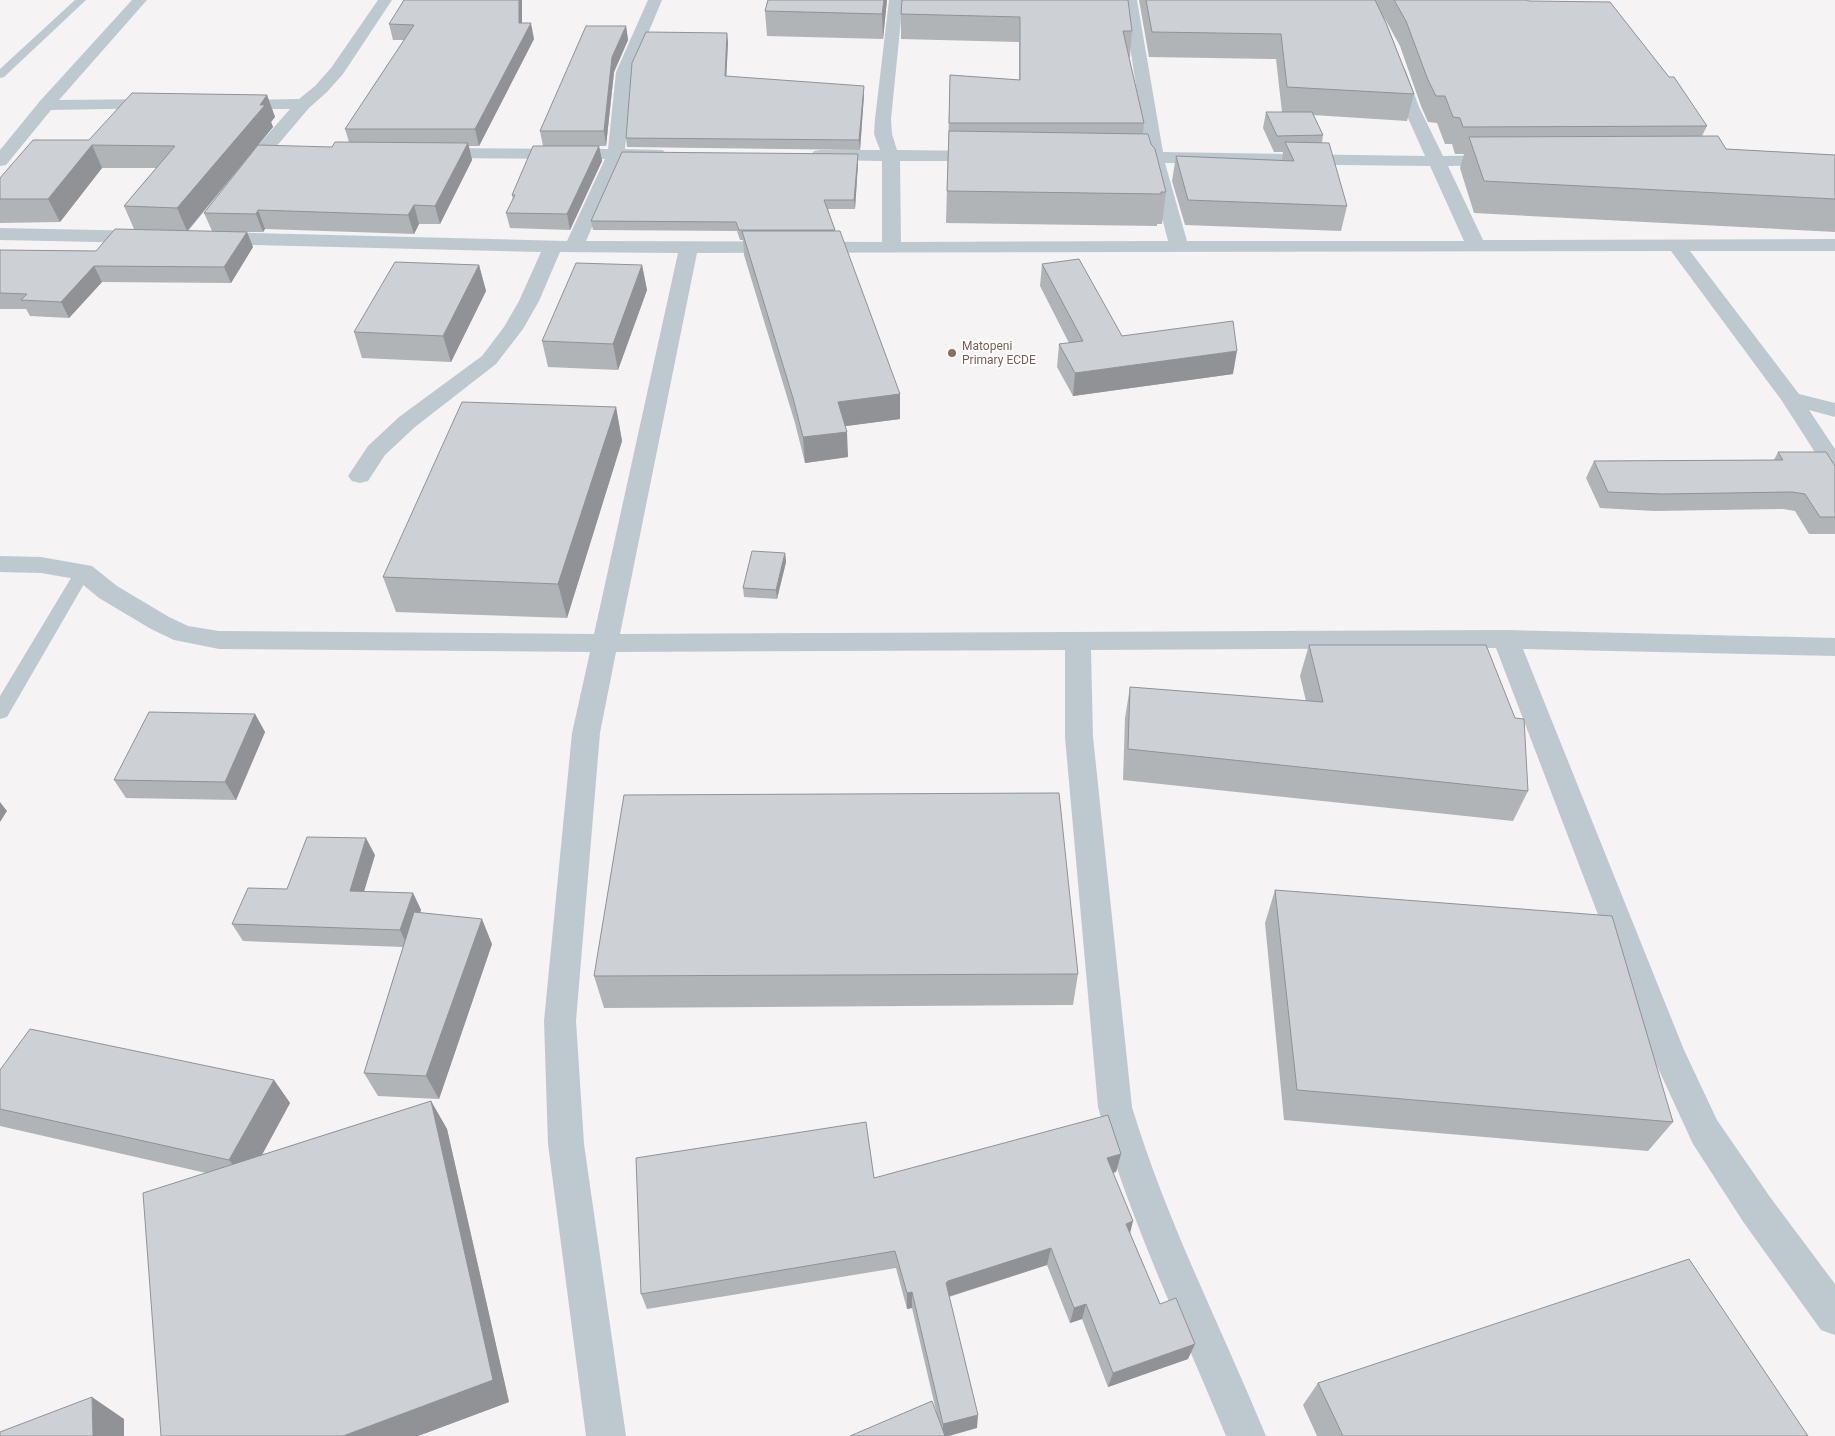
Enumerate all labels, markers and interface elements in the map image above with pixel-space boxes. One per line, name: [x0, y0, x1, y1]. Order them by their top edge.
place label: Matopeni Primary ECDE: [962, 339, 1036, 367]
marker: Matopeni Primary ECDE: [946, 347, 958, 359]

